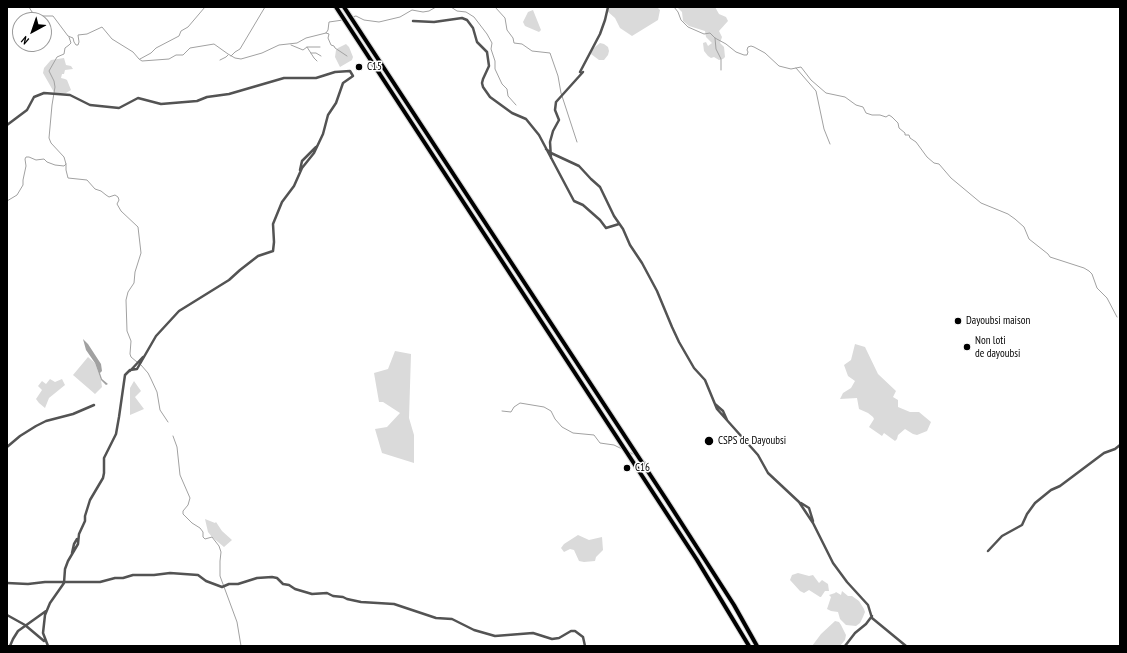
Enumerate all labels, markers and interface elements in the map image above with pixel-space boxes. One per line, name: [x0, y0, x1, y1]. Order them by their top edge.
north arrow: [12, 12, 52, 52]
text: N: [18, 33, 32, 48]
place label: C15: [367, 60, 382, 74]
marker: C15: [354, 62, 364, 72]
place label: Dayoubsi maison: [966, 314, 1030, 328]
marker: Dayoubsi maison: [953, 316, 963, 326]
place label: Non loti de dayoubsi: [975, 334, 1020, 360]
marker: Non loti de dayoubsi: [962, 342, 972, 352]
place label: CSPS de Dayoubsi: [718, 434, 786, 448]
marker: CSPS de Dayoubsi: [703, 435, 715, 447]
place label: C16: [635, 461, 650, 475]
marker: C16: [622, 463, 632, 473]

